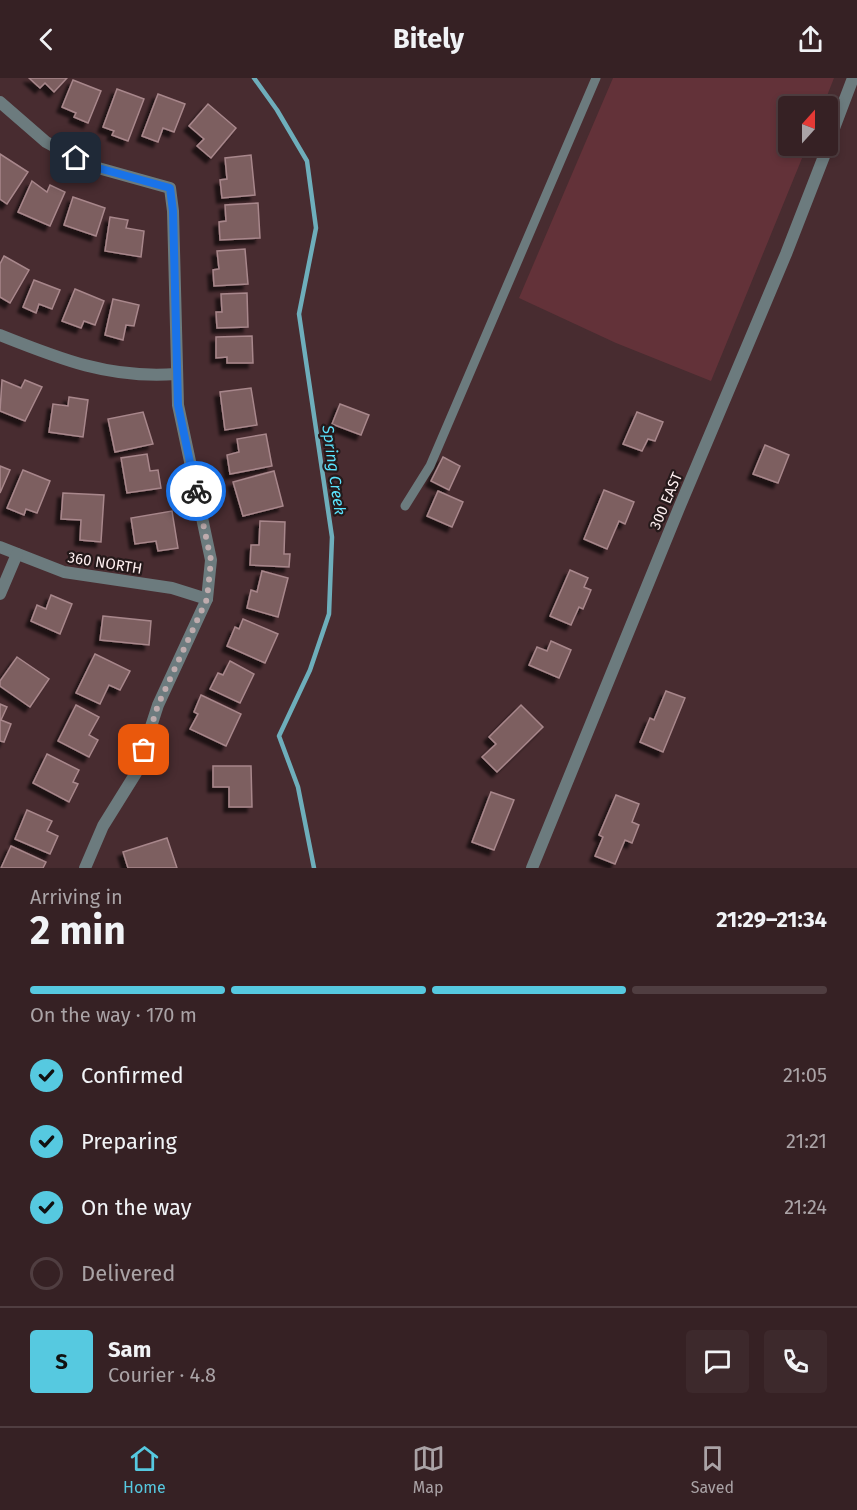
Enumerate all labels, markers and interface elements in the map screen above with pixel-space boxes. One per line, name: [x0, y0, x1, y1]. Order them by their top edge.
icon: back: [30, 23, 63, 56]
text: Bitely: [393, 23, 464, 55]
icon: share: [794, 23, 827, 56]
north arrow: [778, 96, 838, 156]
map controls: [778, 96, 838, 156]
pin: [50, 132, 101, 183]
icon: home: [59, 141, 92, 174]
water label: Spring Creek: [318, 423, 350, 516]
courier: [166, 461, 226, 521]
street label: 300 EAST: [646, 469, 686, 532]
icon: bike: [180, 475, 213, 508]
street label: 360 NORTH: [66, 548, 144, 578]
pin: [118, 724, 169, 775]
icon: bag: [127, 733, 160, 766]
text: Arriving in: [30, 885, 123, 909]
text: 21:29–21:34: [716, 906, 827, 933]
text: 2 min: [30, 908, 126, 954]
text: On the way · 170 m: [30, 1003, 197, 1027]
icon: check: [30, 1059, 63, 1092]
text: Confirmed: [81, 1062, 184, 1089]
text: 21:05: [783, 1063, 827, 1087]
icon: check: [30, 1125, 63, 1158]
text: Preparing: [81, 1128, 177, 1155]
text: 21:21: [786, 1129, 827, 1153]
icon: check: [30, 1191, 63, 1224]
text: On the way: [81, 1194, 192, 1221]
text: 21:24: [784, 1195, 827, 1219]
text: Delivered: [81, 1260, 176, 1287]
button: chat: [686, 1330, 749, 1393]
button: phone: [764, 1330, 827, 1393]
text: Sam: [108, 1336, 151, 1363]
text: S: [55, 1348, 68, 1375]
text: Courier · 4.8: [108, 1363, 216, 1387]
tab: Home: [123, 1442, 166, 1497]
tab: Map: [412, 1442, 445, 1497]
tab: Saved: [691, 1442, 734, 1497]

